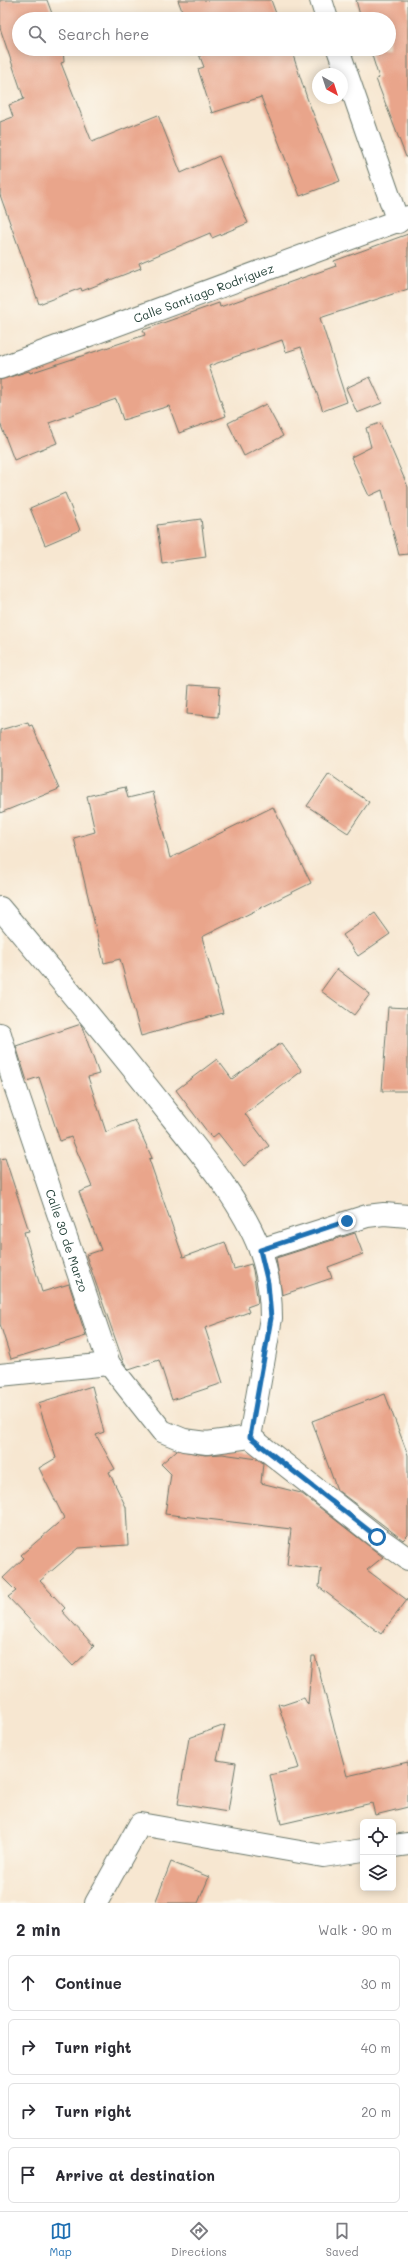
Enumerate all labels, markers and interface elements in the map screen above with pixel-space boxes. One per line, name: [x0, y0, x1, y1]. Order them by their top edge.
search box: [12, 12, 396, 56]
icon: search: [26, 23, 48, 45]
text: Search here: [58, 24, 149, 44]
north arrow: [312, 68, 348, 104]
street label: Calle Santiago Rodríguez: [131, 259, 276, 326]
street label: Calle 30 de Marzo: [42, 1187, 92, 1294]
route end: [338, 1212, 356, 1230]
route start: [368, 1528, 386, 1546]
map controls: [360, 1819, 396, 1891]
button: locate: [360, 1819, 396, 1855]
button: layers: [360, 1855, 396, 1891]
text: 2 min: [16, 1918, 61, 1940]
text: Walk · 90 m: [318, 1921, 392, 1938]
icon: ahead: [17, 1972, 39, 1994]
text: Continue: [55, 1973, 122, 1993]
text: 30 m: [361, 1975, 391, 1992]
icon: right: [17, 2036, 39, 2058]
text: Turn right: [55, 2037, 132, 2057]
text: 40 m: [361, 2039, 391, 2056]
icon: right: [17, 2100, 39, 2122]
text: Turn right: [55, 2101, 132, 2121]
text: 20 m: [361, 2103, 391, 2120]
icon: arrive: [17, 2164, 39, 2186]
text: Arrive at destination: [55, 2165, 215, 2185]
tab: Map: [50, 2220, 72, 2259]
tab: Directions: [171, 2220, 227, 2259]
tab: Saved: [326, 2220, 358, 2259]

